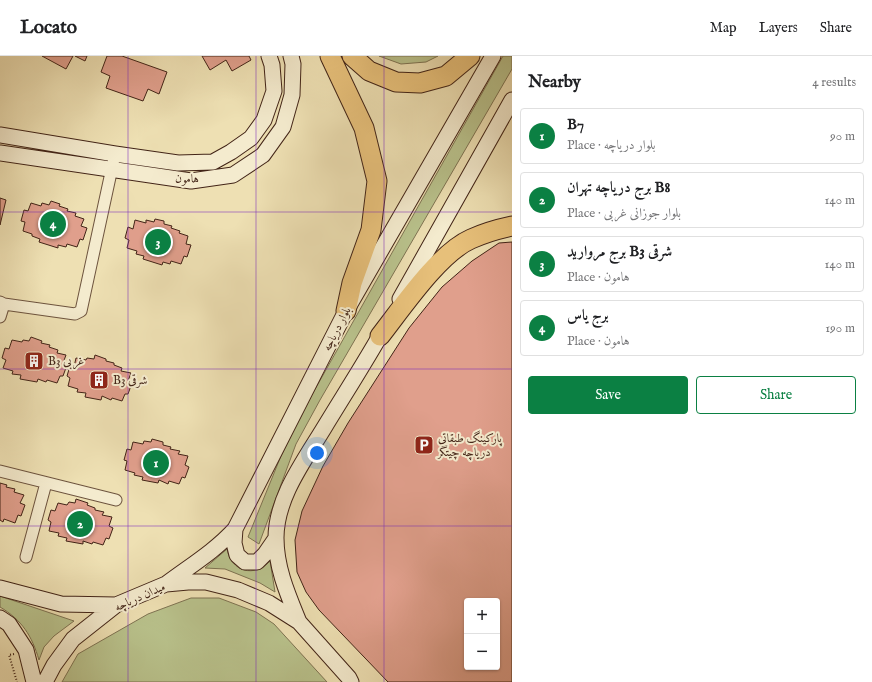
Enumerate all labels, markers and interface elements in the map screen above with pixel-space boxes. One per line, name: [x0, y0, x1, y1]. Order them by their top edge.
text: Locato: [20, 16, 77, 40]
text: Map: [710, 19, 737, 37]
text: Layers: [759, 19, 798, 37]
text: Share: [820, 19, 852, 37]
text: Nearby: [528, 72, 581, 93]
text: 4 results: [812, 74, 856, 91]
text: B7: [567, 115, 584, 134]
text: 1: [540, 128, 544, 145]
text: 90 m: [830, 128, 855, 145]
text: Place · بلوار دریاچه: [567, 137, 655, 154]
street label: هامون: [175, 171, 199, 187]
text: برج دریاچه تهران B8: [567, 178, 670, 197]
text: 2: [539, 192, 545, 209]
text: 140 m: [825, 192, 855, 209]
text: Place · بلوار جوزانی غربی: [567, 205, 681, 222]
pin: 4: [40, 209, 66, 239]
pin: 3: [145, 227, 171, 257]
text: برج مروارید B3 شرقی: [567, 242, 672, 261]
text: 3: [540, 256, 544, 273]
text: 140 m: [825, 256, 855, 273]
text: Place · هامون: [567, 269, 630, 286]
street label: بلوار دریاچه: [319, 304, 355, 354]
text: برج یاس: [567, 306, 609, 325]
text: 4: [539, 320, 545, 337]
text: 190 m: [825, 320, 855, 337]
text: Place · هامون: [567, 333, 630, 350]
building icon: B3 غربی: [23, 350, 45, 372]
place label: B3 غربی: [48, 354, 85, 370]
building icon: B3 شرقی: [88, 369, 110, 391]
place label: B3 شرقی: [113, 373, 147, 388]
button: Save: [528, 376, 688, 414]
button: Share: [696, 376, 856, 414]
place label: پارکینگ طبقاتی دریاچه چیتگر: [436, 430, 503, 461]
parking icon: پارکینگ طبقاتی دریاچه چیتگر: [413, 434, 435, 456]
your location: [307, 443, 327, 463]
pin: 1: [143, 448, 169, 478]
pin: 2: [67, 509, 93, 539]
street label: میدان دریاچه: [112, 579, 168, 616]
map controls: [464, 598, 500, 670]
button: +: [464, 598, 500, 634]
button: −: [464, 634, 500, 670]

